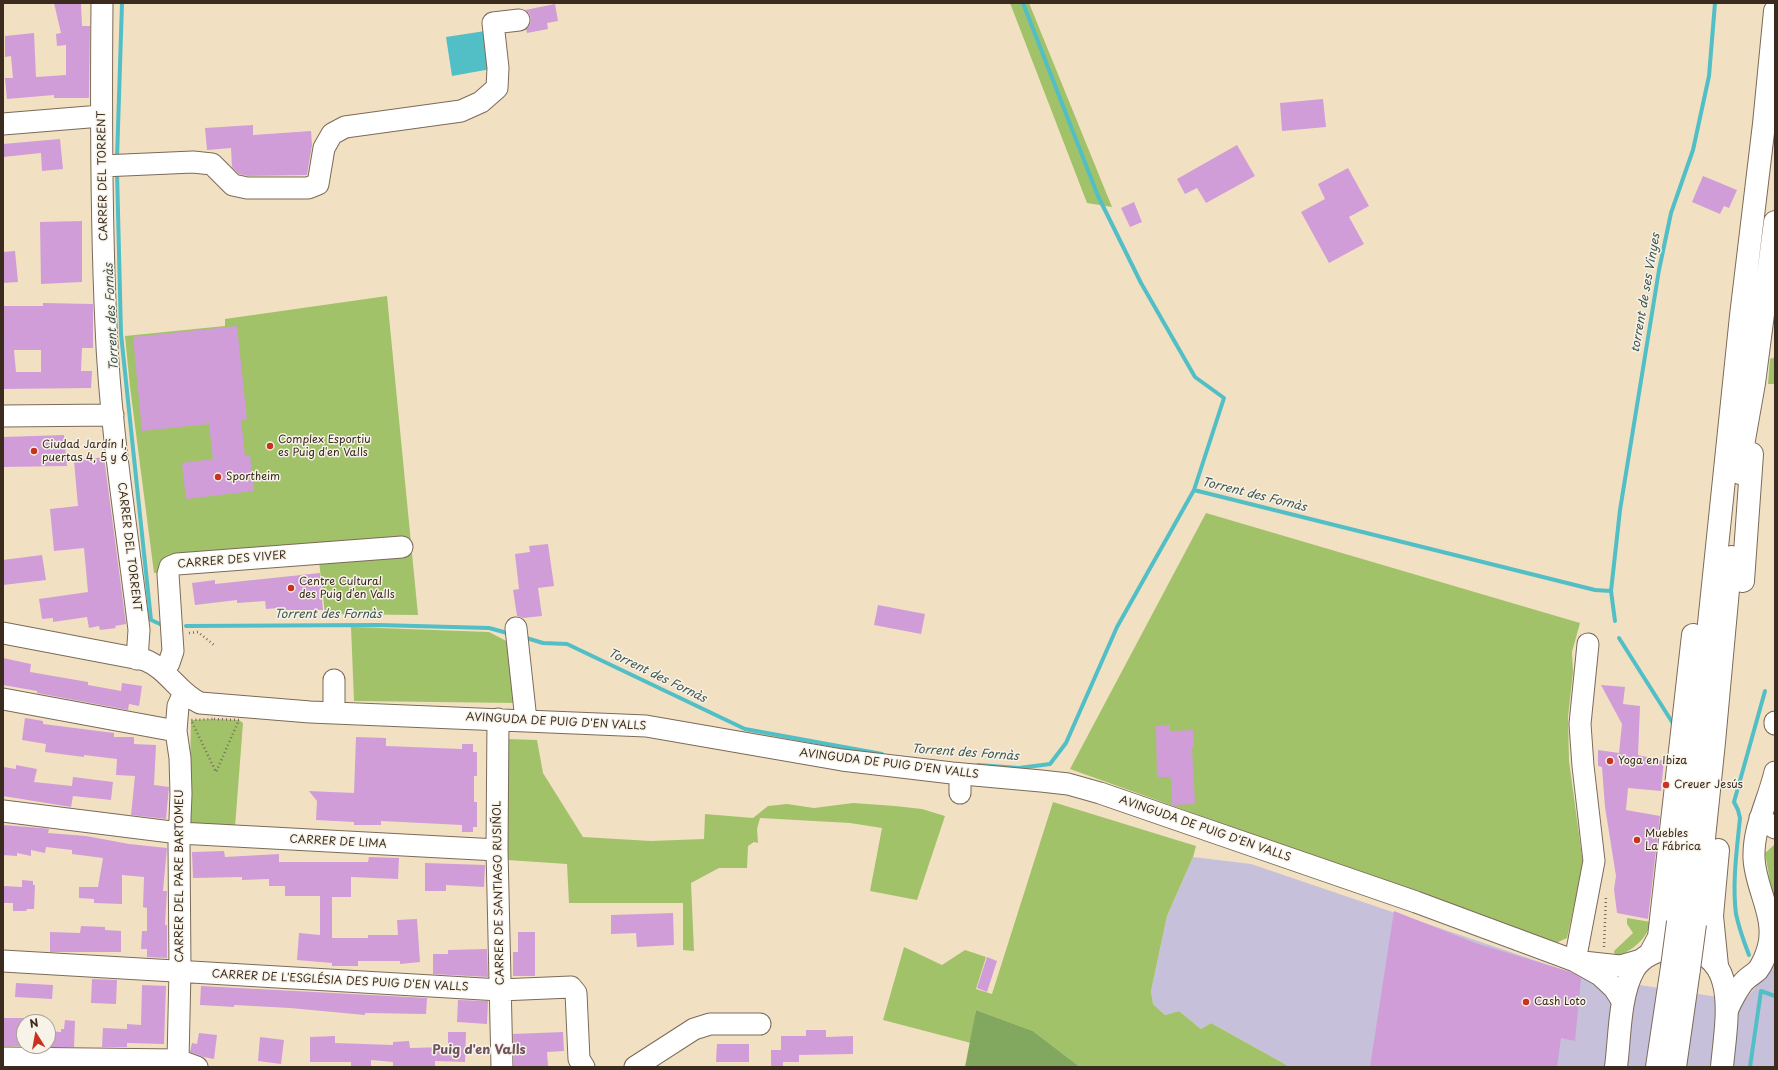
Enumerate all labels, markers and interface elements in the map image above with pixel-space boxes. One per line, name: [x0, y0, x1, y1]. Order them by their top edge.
street label: CARRER DEL TORRENT: [95, 111, 111, 241]
water label: torrent de ses Vinyes: [1628, 232, 1664, 354]
water label: Torrent des Fornàs: [102, 263, 122, 371]
place label: Complex Esportiu es Puig d'en Valls: [278, 433, 371, 459]
place label: Ciudad Jardín I, puertas 4, 5 y 6: [42, 438, 128, 464]
marker: Complex Esportiu es Puig d'en Valls: [265, 441, 275, 451]
marker: Ciudad Jardín I, puertas 4, 5 y 6: [29, 446, 39, 456]
place label: Sportheim: [226, 470, 280, 484]
marker: Sportheim: [213, 472, 223, 482]
water label: Torrent des Fornàs: [1200, 475, 1308, 515]
street label: CARRER DEL TORRENT: [115, 482, 143, 612]
street label: CARRER DES VIVER: [177, 549, 287, 571]
place label: Centre Cultural des Puig d’en Valls: [299, 575, 395, 601]
marker: Centre Cultural des Puig d’en Valls: [286, 583, 296, 593]
water label: Torrent des Fornàs: [274, 608, 382, 622]
water label: Torrent des Fornàs: [606, 646, 708, 706]
street label: AVINGUDA DE PUIG D'EN VALLS: [465, 711, 647, 733]
water label: Torrent des Fornàs: [911, 742, 1019, 764]
street label: AVINGUDA DE PUIG D'EN VALLS: [798, 746, 980, 782]
place label: Yoga en Ibiza: [1618, 754, 1687, 768]
marker: Yoga en Ibiza: [1605, 756, 1615, 766]
place label: Creuer Jesús: [1674, 778, 1743, 792]
marker: Creuer Jesús: [1661, 780, 1671, 790]
street label: CARRER DEL PARE BARTOMEU: [173, 790, 187, 962]
street label: AVINGUDA DE PUIG D'EN VALLS: [1117, 793, 1293, 865]
street label: CARRER DE SANTIAGO RUSIÑOL: [491, 801, 507, 985]
place label: Muebles La Fábrica: [1645, 827, 1701, 853]
street label: CARRER DE LIMA: [289, 833, 387, 851]
marker: Muebles La Fábrica: [1632, 835, 1642, 845]
street label: CARRER DE L'ESGLÉSIA DES PUIG D'EN VALLS: [211, 968, 469, 994]
place label: Cash Loto: [1534, 995, 1586, 1009]
marker: Cash Loto: [1521, 997, 1531, 1007]
north arrow: [16, 1014, 56, 1054]
text: N: [28, 1014, 40, 1032]
district label: Puig d'en Valls: [432, 1042, 526, 1058]

